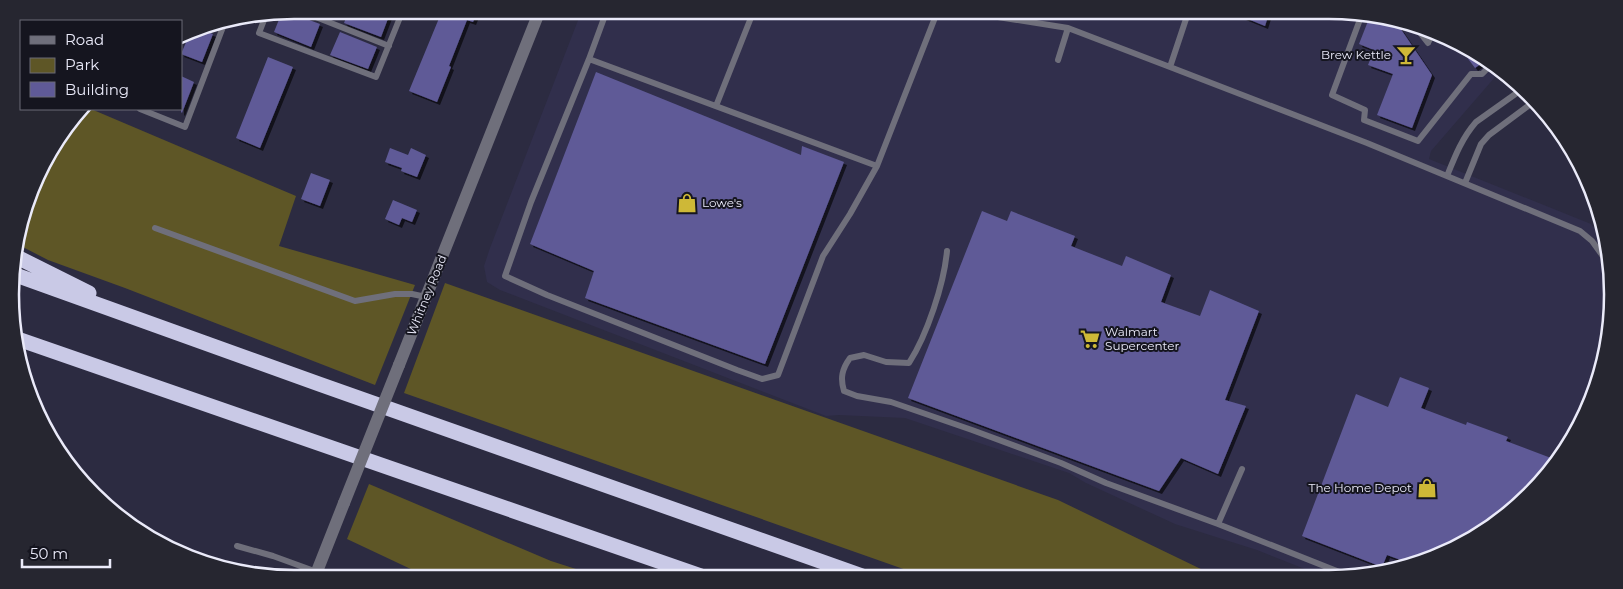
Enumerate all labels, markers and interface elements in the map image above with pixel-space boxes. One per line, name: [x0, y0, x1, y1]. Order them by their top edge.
legend: [20, 20, 182, 110]
text: Road: [65, 30, 104, 49]
bar icon: Brew Kettle: [1395, 44, 1417, 66]
place label: Brew Kettle: [1321, 47, 1391, 62]
text: Park: [65, 55, 99, 74]
text: Building: [65, 80, 129, 99]
shop icon: Lowe's: [676, 192, 698, 214]
place label: Lowe's: [702, 195, 742, 210]
street label: Whitney Road: [404, 252, 450, 337]
place label: Walmart Supercenter: [1105, 324, 1179, 353]
supermarket icon: Walmart Supercenter: [1079, 328, 1101, 350]
shop icon: The Home Depot: [1416, 477, 1438, 499]
place label: The Home Depot: [1309, 480, 1412, 495]
scale bar: [22, 536, 110, 568]
text: 50 m: [30, 544, 68, 563]

